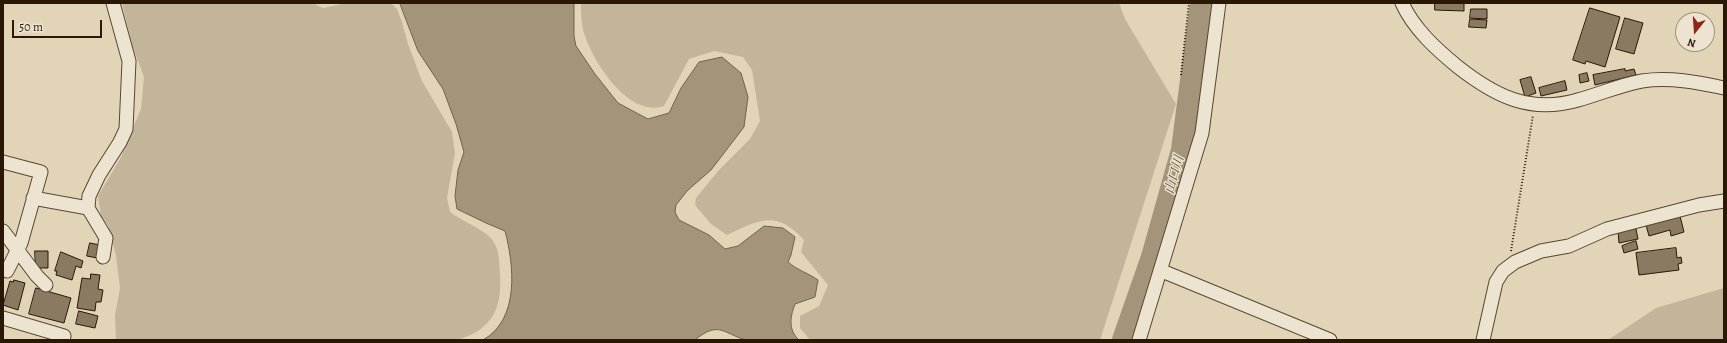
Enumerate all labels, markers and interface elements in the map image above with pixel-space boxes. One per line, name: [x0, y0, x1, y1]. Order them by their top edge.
scale bar: [14, 12, 104, 38]
north arrow: [1675, 12, 1715, 52]
text: 50 m: [19, 19, 43, 35]
text: N: [1686, 35, 1698, 51]
water label: 山口川: [1162, 154, 1188, 196]

